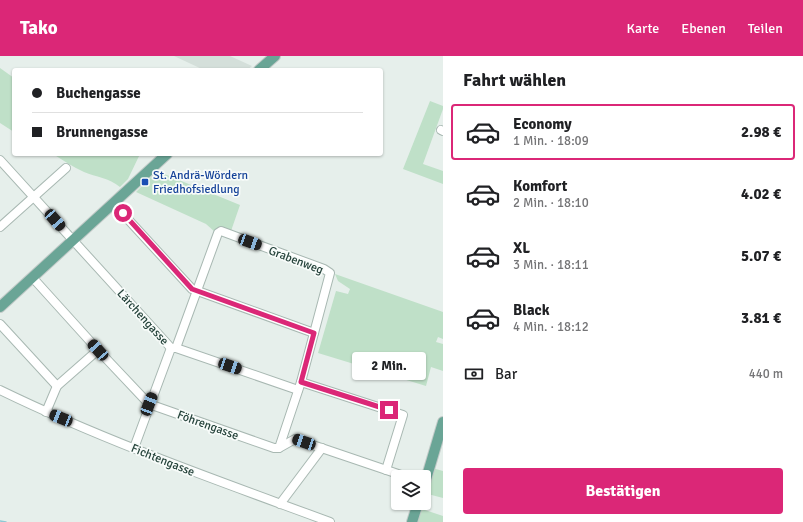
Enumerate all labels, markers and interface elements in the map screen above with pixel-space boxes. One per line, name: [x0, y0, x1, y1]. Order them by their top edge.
text: Tako: [20, 16, 58, 40]
text: Karte: [627, 20, 659, 37]
text: Ebenen: [681, 20, 726, 37]
text: Teilen: [748, 20, 783, 37]
text: Fahrt wählen: [463, 69, 566, 91]
text: Buchengasse: [56, 84, 141, 102]
icon: car: [465, 114, 501, 150]
text: Economy: [513, 115, 572, 133]
text: Brunnengasse: [56, 123, 148, 141]
text: 2.98 €: [741, 123, 781, 141]
text: 1 Min. · 18:09: [513, 133, 589, 149]
place label: St. Andrä-Wördern Friedhofsiedlung: [153, 168, 248, 197]
icon: car: [465, 176, 501, 212]
marker: St. Andrä-Wördern Friedhofsiedlung: [140, 177, 150, 187]
text: Komfort: [513, 177, 567, 195]
text: 4.02 €: [741, 185, 781, 203]
text: 2 Min. · 18:10: [513, 195, 589, 211]
route start: [114, 204, 132, 222]
car: [43, 207, 67, 233]
car: [237, 232, 263, 252]
icon: car: [465, 238, 501, 274]
text: XL: [513, 239, 530, 257]
street label: Grabenweg: [266, 243, 325, 278]
text: 5.07 €: [741, 247, 781, 265]
text: 3 Min. · 18:11: [513, 257, 589, 273]
street label: Lärchengasse: [114, 286, 172, 348]
icon: car: [465, 300, 501, 336]
text: Black: [513, 301, 550, 319]
text: 3.81 €: [741, 309, 781, 327]
text: 4 Min. · 18:12: [513, 319, 589, 335]
car: [86, 337, 110, 363]
callout: 2 Min.: [352, 352, 426, 380]
car: [217, 356, 243, 376]
text: 2 Min.: [371, 358, 407, 374]
icon: cash: [463, 363, 485, 385]
text: Bar: [495, 365, 517, 383]
text: 440 m: [749, 366, 783, 382]
car: [139, 391, 159, 417]
route end: [380, 401, 398, 419]
street label: Föhrengasse: [175, 407, 241, 444]
car: [48, 408, 74, 428]
car: [291, 432, 317, 452]
street label: Fichtengasse: [129, 441, 197, 480]
button: Bestätigen: [463, 468, 783, 514]
map controls: [391, 470, 431, 510]
button: layers: [391, 470, 431, 510]

